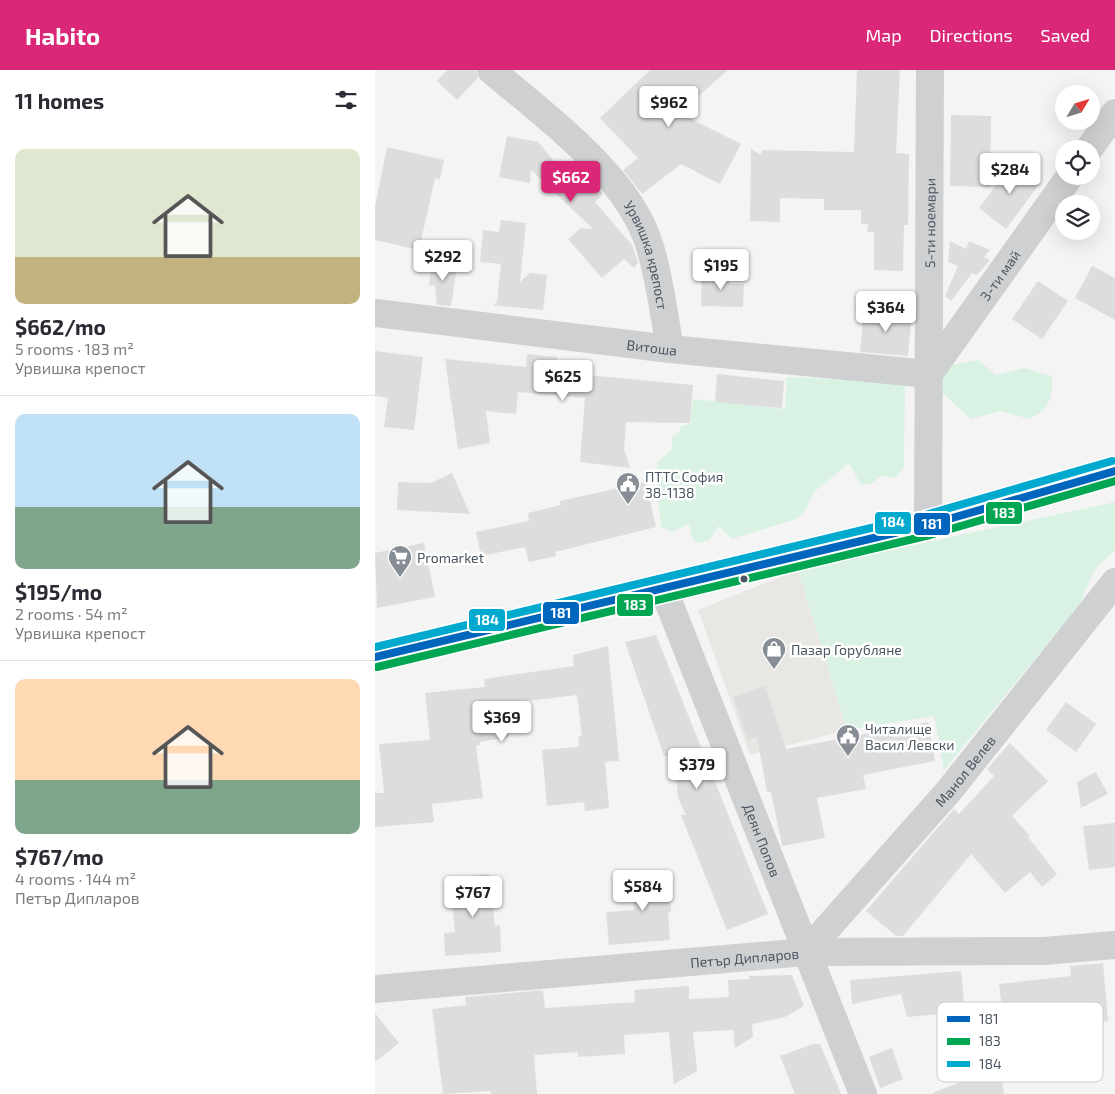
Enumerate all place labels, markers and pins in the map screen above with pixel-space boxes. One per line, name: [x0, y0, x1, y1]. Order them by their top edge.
pin: $962: [639, 85, 699, 128]
pin: $284: [980, 152, 1040, 195]
pin: $662: [541, 160, 601, 203]
pin: $292: [413, 240, 473, 282]
pin: $195: [691, 248, 751, 291]
pin: $364: [856, 290, 916, 333]
pin: $625: [533, 360, 593, 402]
place label: ПТТС София 38-1138: [645, 468, 723, 501]
public building icon: ПТТС София 38-1138: [615, 471, 641, 505]
supermarket icon: Promarket: [387, 544, 413, 578]
place label: Promarket: [417, 549, 484, 566]
unlabelled marker: [739, 574, 749, 584]
shop icon: Пазар Горубляне: [761, 636, 787, 670]
place label: Пазар Горубляне: [791, 641, 902, 658]
pin: $369: [472, 700, 532, 743]
place label: Читалище Васил Левски: [865, 720, 955, 753]
public building icon: Читалище Васил Левски: [835, 723, 861, 757]
pin: $379: [667, 748, 727, 790]
pin: $584: [613, 870, 673, 912]
pin: $767: [443, 876, 503, 918]

